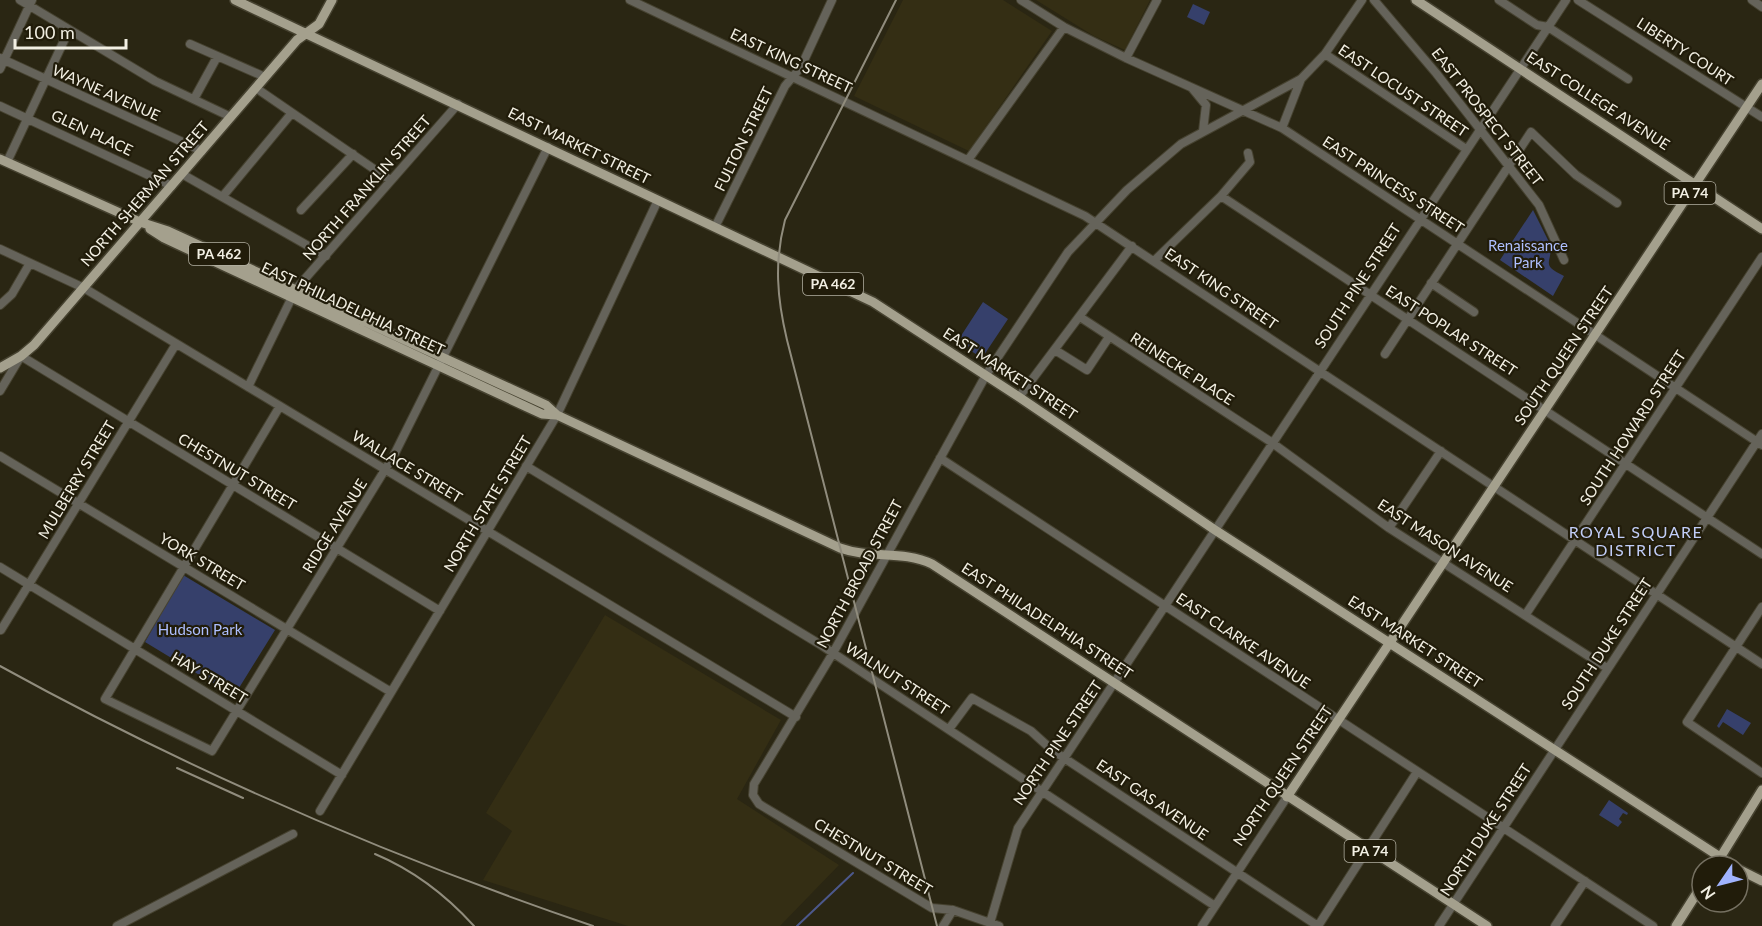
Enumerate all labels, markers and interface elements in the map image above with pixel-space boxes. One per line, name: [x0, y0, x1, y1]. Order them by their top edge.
scale bar: [15, 12, 126, 50]
street label: LIBERTY COURT: [1634, 13, 1737, 89]
text: 100 m: [24, 21, 75, 43]
street label: EAST KING STREET: [728, 24, 855, 96]
street label: EAST LOCUST STREET: [1335, 40, 1472, 140]
street label: EAST PROSPECT STREET: [1428, 44, 1547, 189]
street label: EAST COLLEGE AVENUE: [1524, 47, 1674, 153]
street label: WAYNE AVENUE: [50, 60, 163, 124]
street label: FULTON STREET: [710, 83, 776, 194]
street label: EAST MARKET STREET: [505, 103, 654, 187]
street label: GLEN PLACE: [49, 105, 136, 159]
street label: NORTH FRANKLIN STREET: [298, 111, 434, 263]
street label: NORTH SHERMAN STREET: [76, 117, 212, 270]
street label: EAST PRINCESS STREET: [1320, 132, 1468, 237]
road number: PA 74: [1664, 182, 1716, 204]
street label: SOUTH PINE STREET: [1310, 220, 1404, 351]
park label: Renaissance Park: [1488, 236, 1568, 271]
road number: PA 462: [189, 243, 249, 265]
street label: EAST KING STREET: [1162, 244, 1281, 333]
street label: EAST PHILADELPHIA STREET: [259, 258, 448, 359]
road number: PA 462: [803, 273, 863, 295]
street label: EAST POPLAR STREET: [1383, 281, 1521, 379]
street label: SOUTH QUEEN STREET: [1510, 282, 1616, 428]
street label: EAST MARKET STREET: [940, 323, 1081, 423]
street label: REINECKE PLACE: [1127, 328, 1238, 408]
street label: SOUTH HOWARD STREET: [1575, 347, 1689, 508]
street label: MULBERRY STREET: [34, 417, 119, 542]
street label: WALLACE STREET: [349, 426, 466, 506]
street label: CHESTNUT STREET: [175, 429, 300, 514]
street label: NORTH STATE STREET: [439, 432, 535, 575]
street label: RIDGE AVENUE: [298, 475, 370, 576]
street label: EAST MASON AVENUE: [1375, 495, 1517, 596]
street label: NORTH BROAD STREET: [812, 496, 906, 651]
district label: ROYAL SQUARE DISTRICT: [1569, 522, 1703, 559]
street label: YORK STREET: [157, 529, 249, 594]
street label: EAST PHILADELPHIA STREET: [959, 558, 1137, 682]
street label: SOUTH DUKE STREET: [1557, 574, 1655, 712]
street label: EAST CLARKE AVENUE: [1173, 589, 1314, 692]
street label: EAST MARKET STREET: [1345, 591, 1486, 691]
park label: Hudson Park: [158, 620, 243, 638]
street label: WALNUT STREET: [842, 638, 953, 718]
street label: HAY STREET: [168, 647, 251, 707]
street label: NORTH PINE STREET: [1009, 677, 1106, 808]
street label: NORTH QUEEN STREET: [1229, 702, 1336, 849]
street label: EAST GAS AVENUE: [1093, 755, 1212, 843]
street label: NORTH DUKE STREET: [1436, 760, 1535, 899]
street label: CHESTNUT STREET: [811, 814, 936, 899]
road number: PA 74: [1344, 840, 1396, 862]
north arrow: [1690, 854, 1750, 914]
text: N: [1696, 882, 1719, 903]

